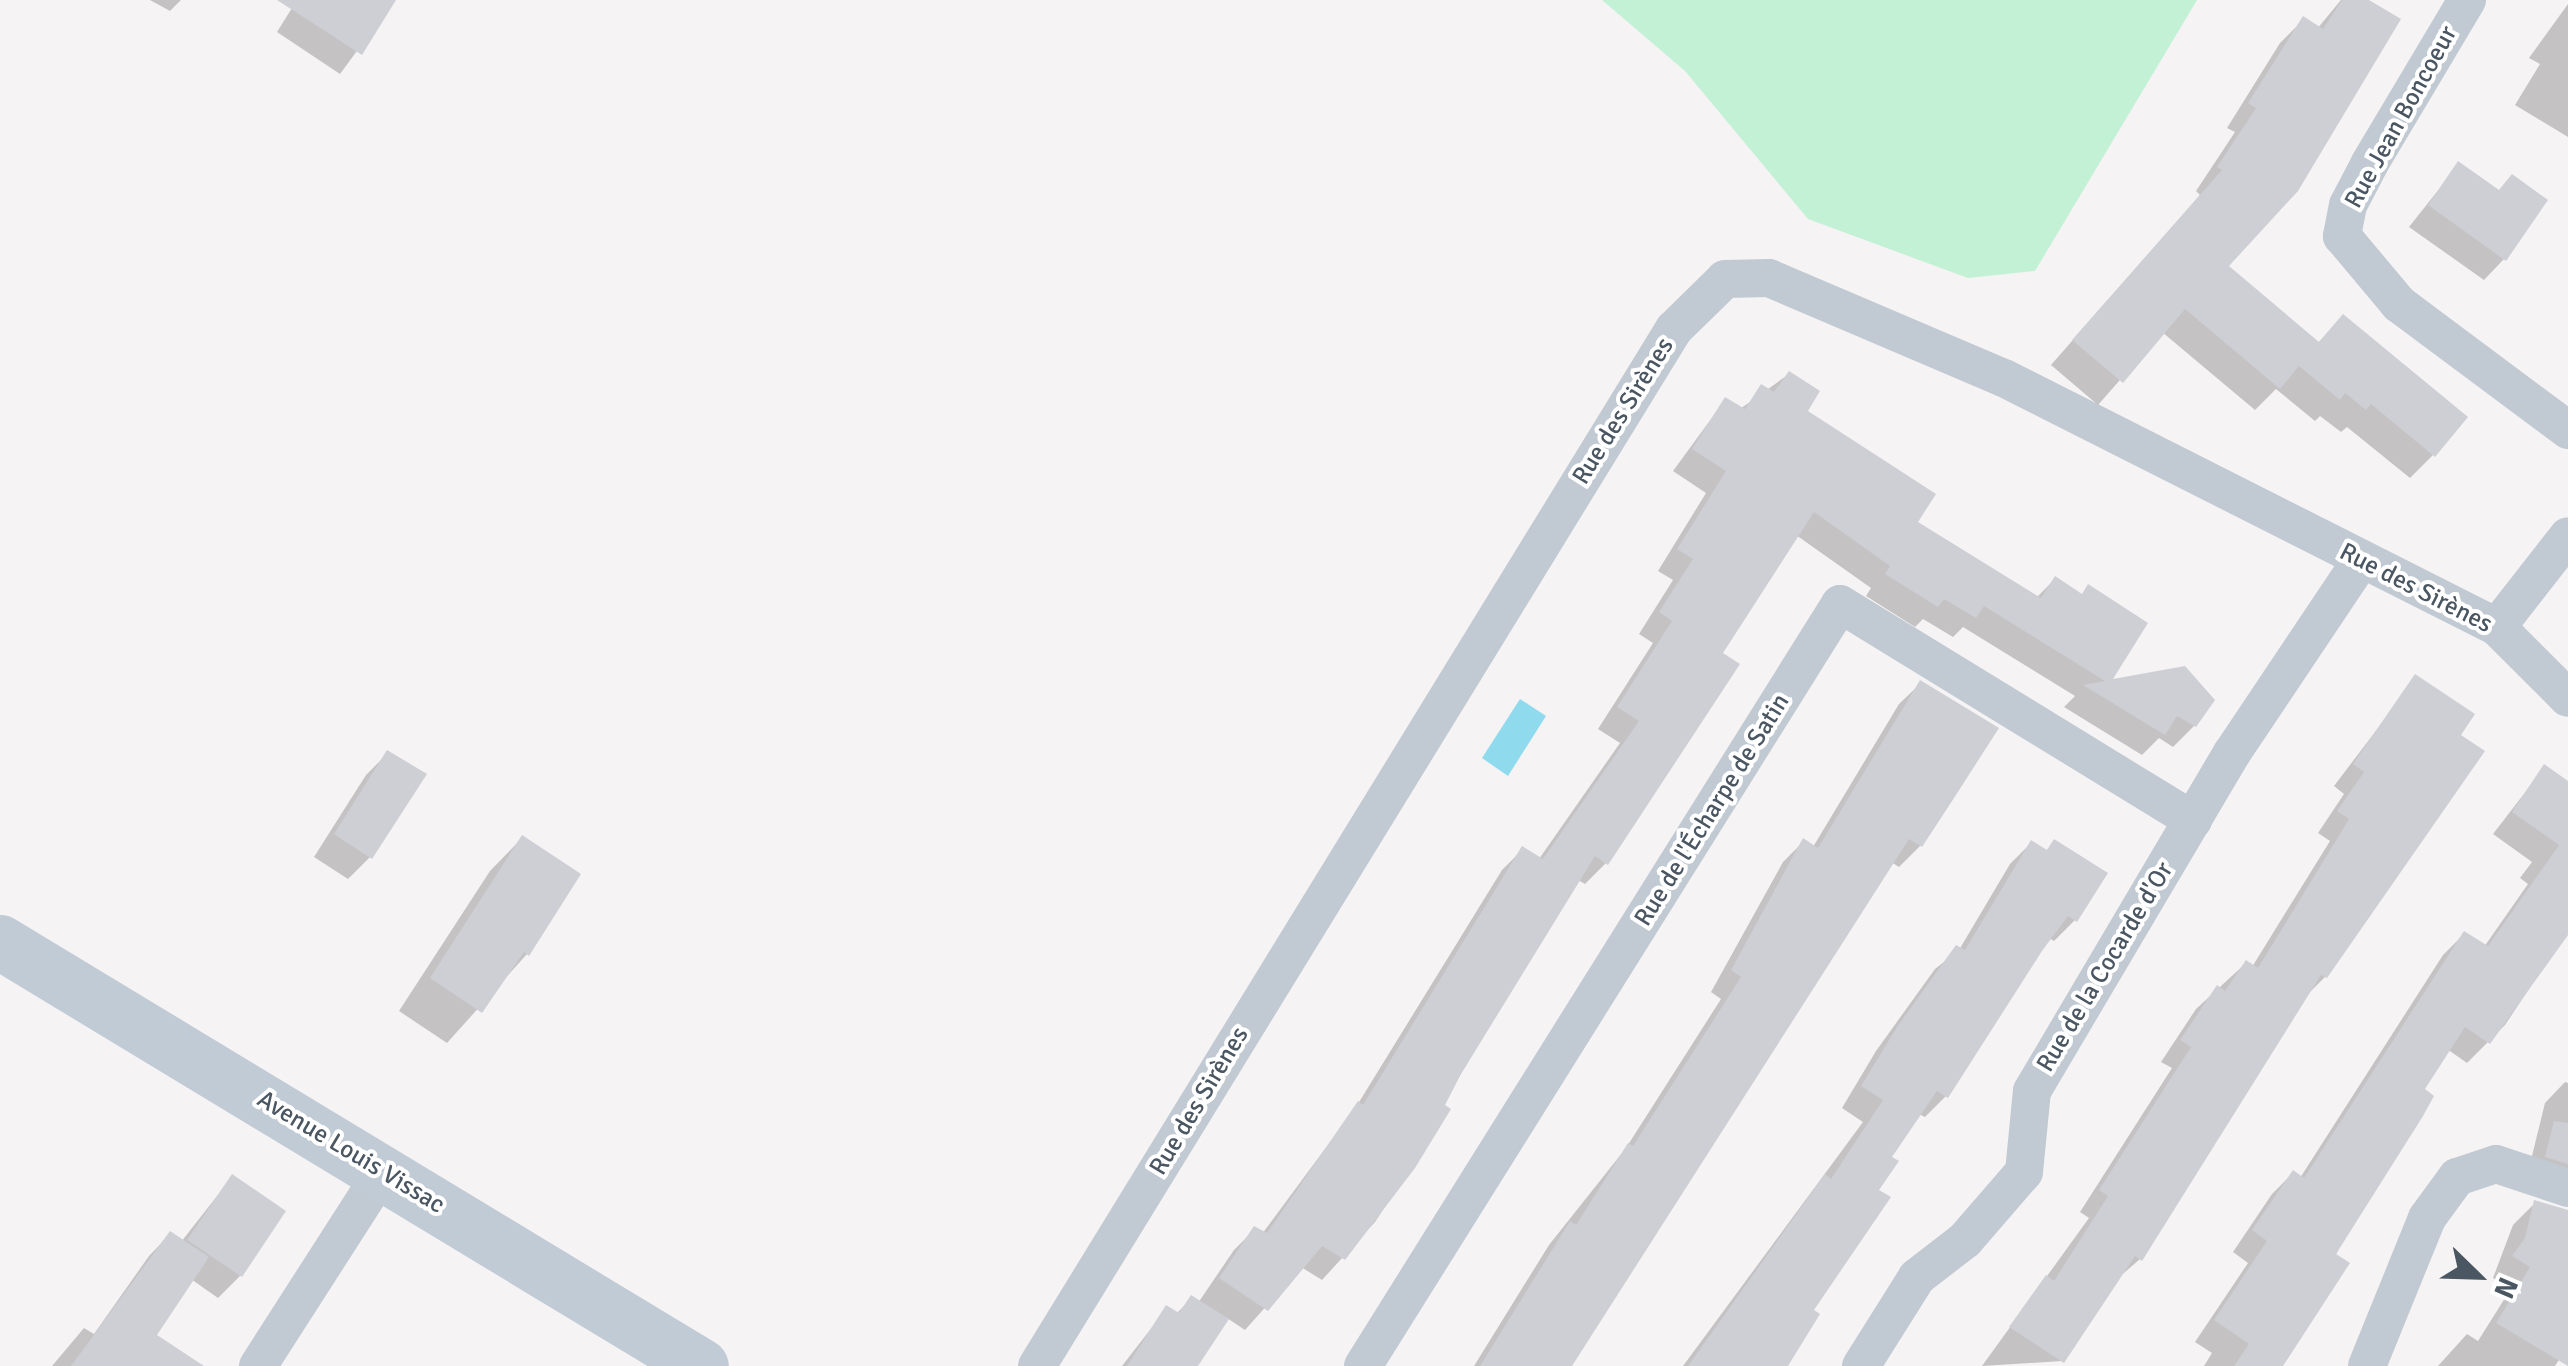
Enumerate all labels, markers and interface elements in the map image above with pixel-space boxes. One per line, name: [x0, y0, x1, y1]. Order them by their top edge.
street label: Rue Jean Boncoeur: [2339, 21, 2463, 213]
street label: Rue des Sirènes: [1566, 332, 1680, 490]
street label: Rue des Sirènes: [2335, 537, 2497, 639]
street label: Rue de l'Écharpe de Satin: [1628, 688, 1796, 932]
street label: Rue de la Cocarde d'Or: [2030, 857, 2180, 1077]
street label: Rue des Sirènes: [1143, 1022, 1255, 1180]
street label: Avenue Louis Vissac: [252, 1084, 450, 1220]
north arrow: [2428, 1226, 2528, 1326]
text: N: [2486, 1272, 2525, 1303]

